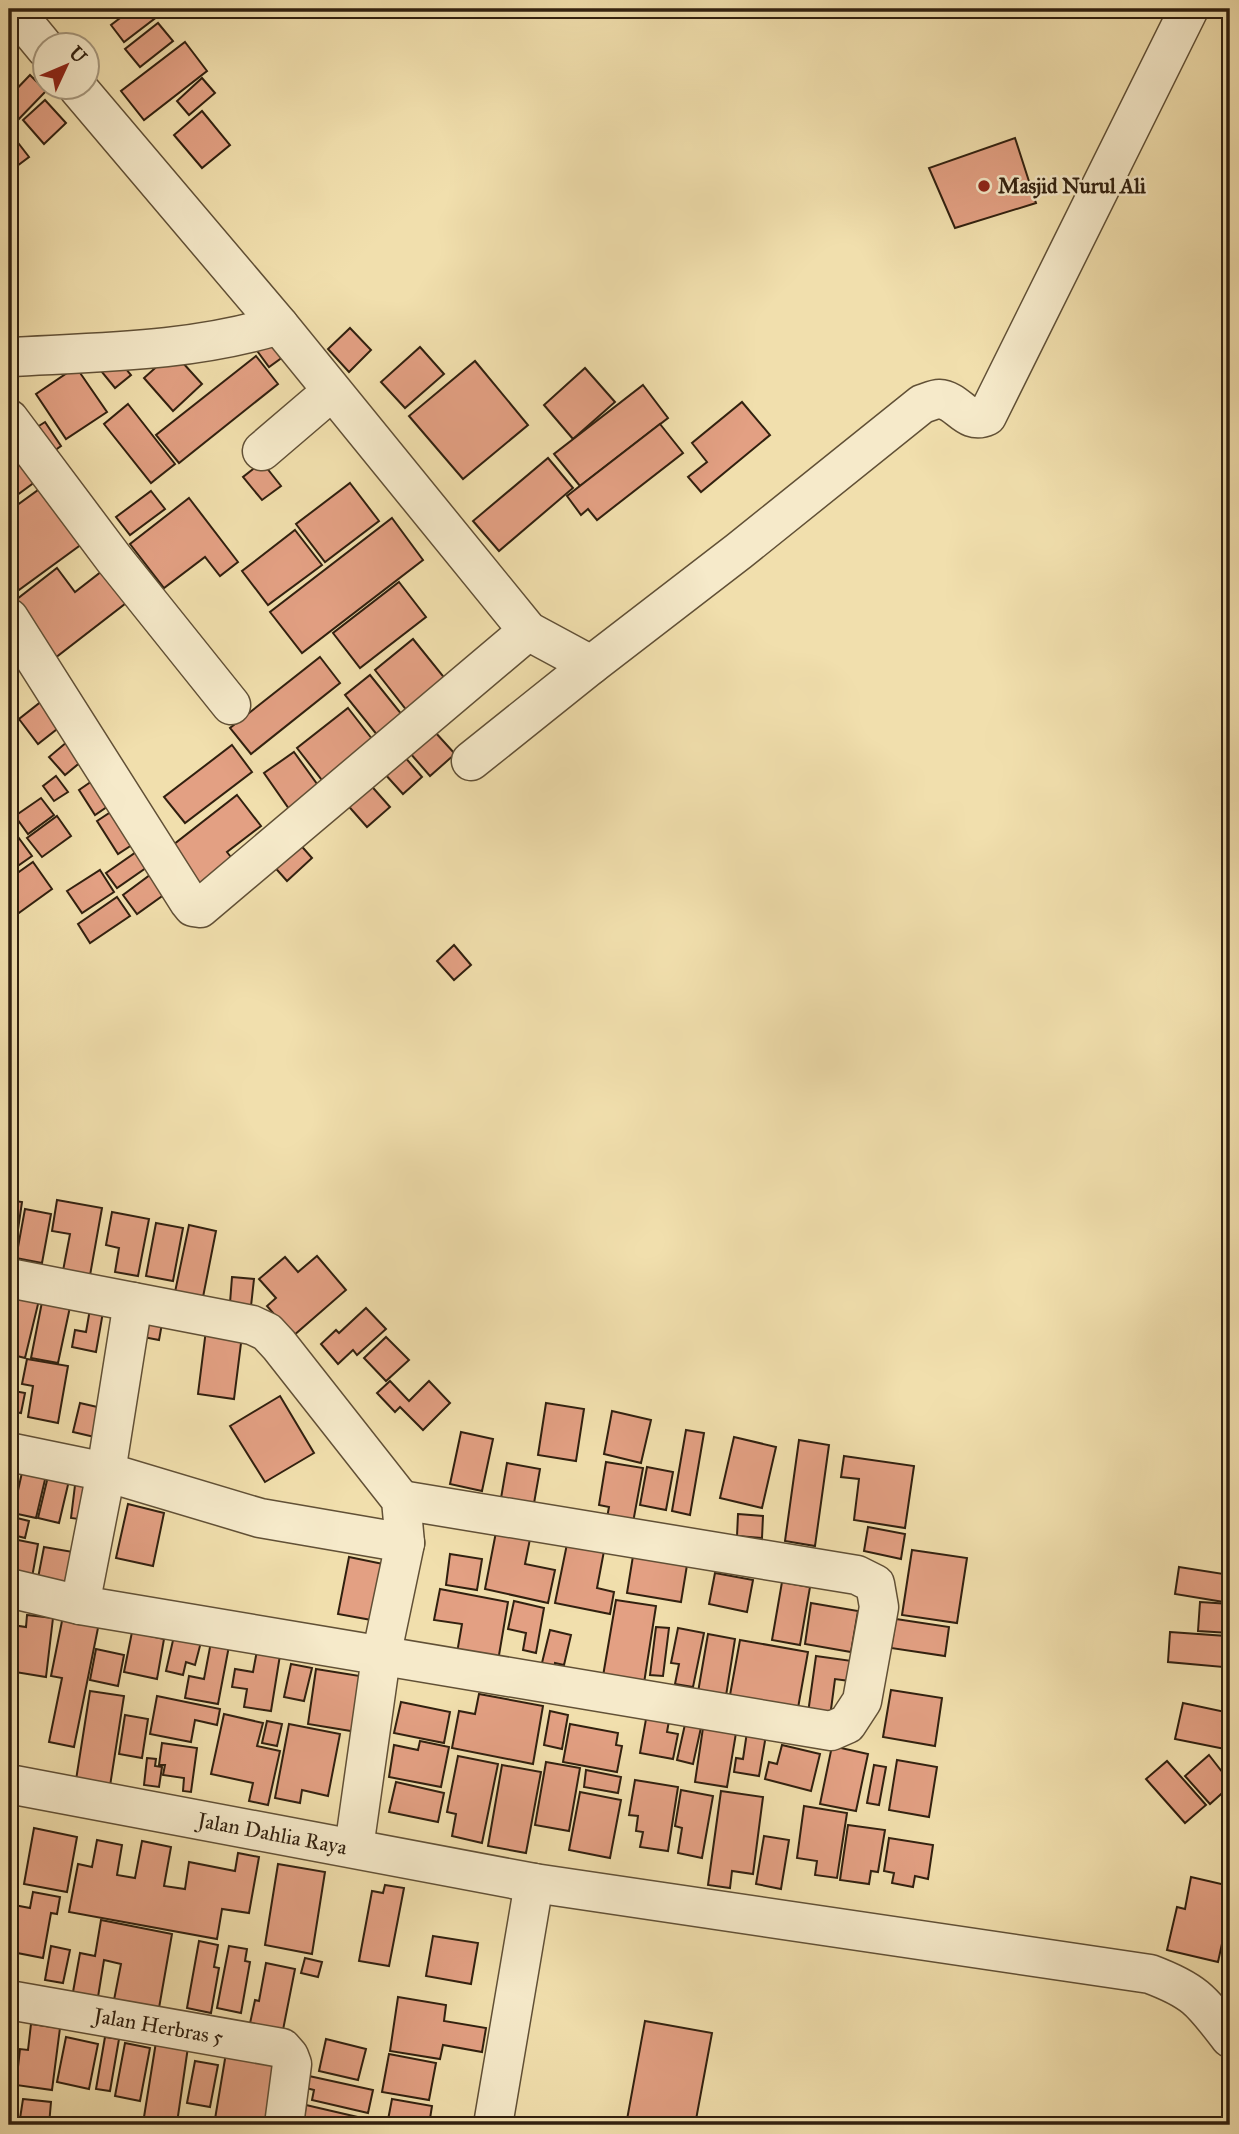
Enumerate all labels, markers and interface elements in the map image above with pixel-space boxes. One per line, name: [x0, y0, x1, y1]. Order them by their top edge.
north arrow: [32, 32, 102, 102]
text: U: [64, 41, 92, 69]
place label: Masjid Nurul Ali: [998, 173, 1146, 199]
marker: Masjid Nurul Ali: [976, 178, 992, 194]
street label: Jalan Dahlia Raya: [194, 1806, 349, 1860]
street label: Jalan Herbras 5: [90, 2002, 226, 2050]

